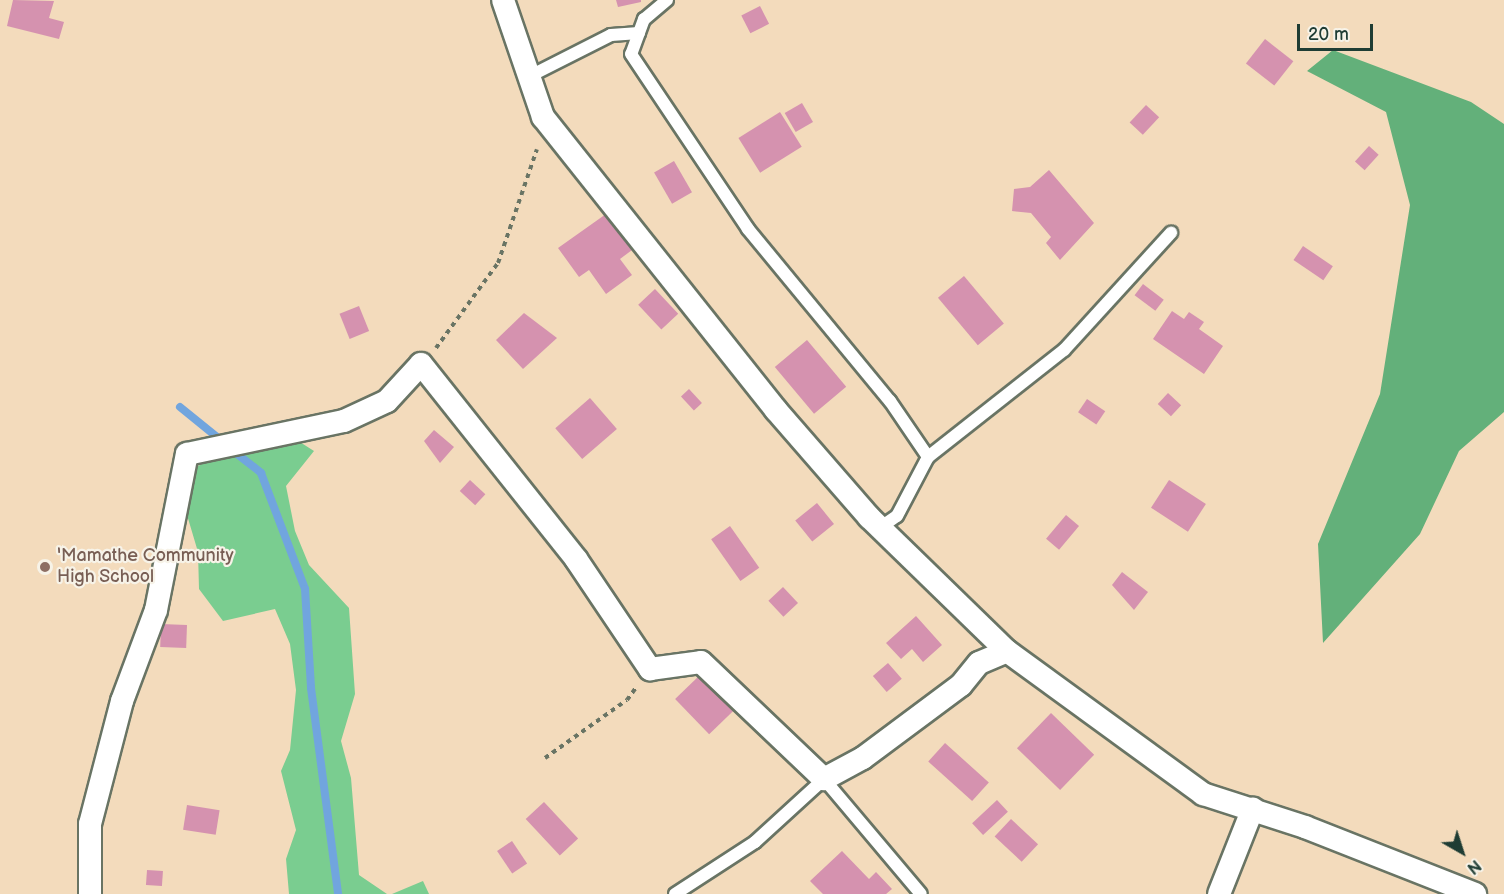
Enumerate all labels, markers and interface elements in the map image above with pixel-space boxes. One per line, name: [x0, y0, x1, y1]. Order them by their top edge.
scale bar: [1300, 12, 1376, 50]
text: 20 m: [1308, 24, 1349, 45]
place label: 'Mamathe Community High School: [57, 546, 234, 588]
marker: 'Mamathe Community High School: [38, 560, 52, 574]
north arrow: [1432, 822, 1492, 882]
text: N: [1463, 855, 1484, 878]

